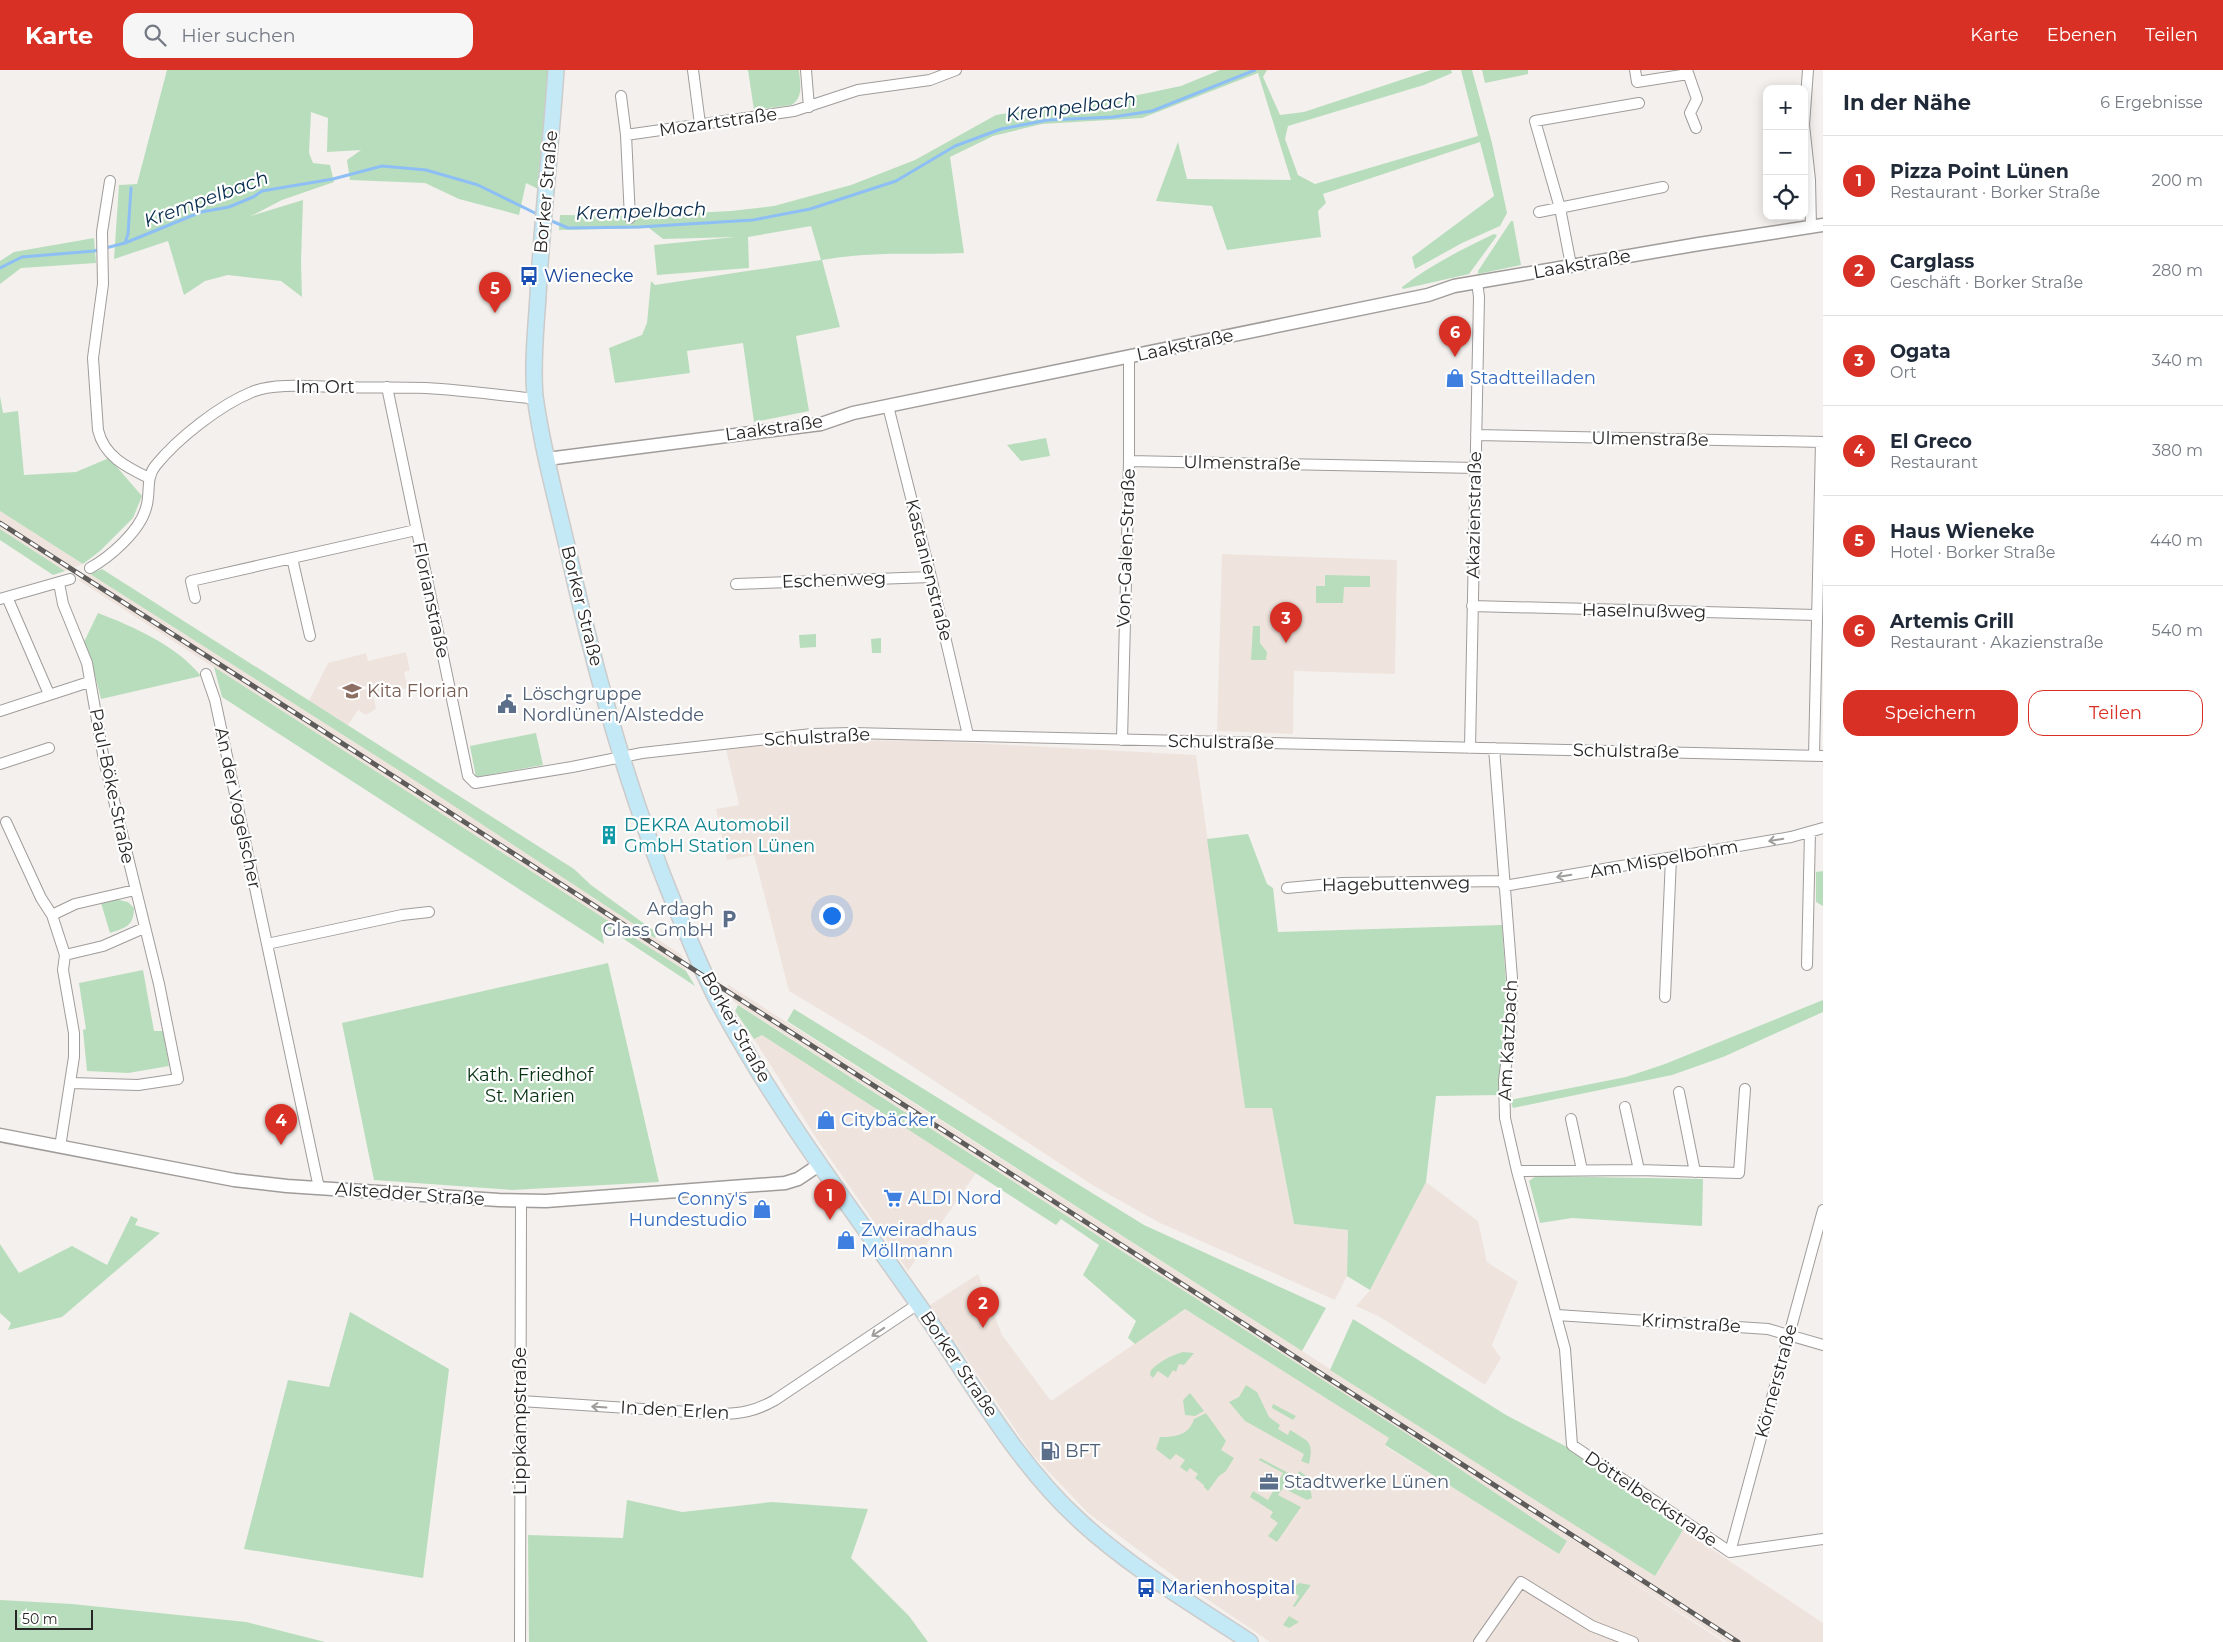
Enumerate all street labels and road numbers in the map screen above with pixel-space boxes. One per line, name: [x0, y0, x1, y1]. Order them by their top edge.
street label: Mozartstraße: [658, 103, 779, 141]
street label: Borker Straße: [530, 129, 562, 254]
street label: Laakstraße: [1532, 245, 1632, 283]
street label: Laakstraße: [1135, 324, 1236, 366]
street label: Im Ort: [295, 376, 355, 398]
street label: Laakstraße: [724, 410, 824, 446]
street label: Ulmenstraße: [1591, 427, 1709, 451]
street label: Ulmenstraße: [1183, 451, 1301, 475]
street label: Akazienstraße: [1462, 451, 1486, 579]
street label: Von-Galen-Straße: [1112, 468, 1140, 628]
street label: Kastanienstraße: [901, 497, 957, 643]
street label: Florianstraße: [408, 540, 454, 660]
street label: Borker Straße: [556, 543, 608, 669]
street label: Eschenweg: [781, 567, 887, 593]
street label: Haselnußweg: [1582, 599, 1706, 623]
street label: Paul-Böke-Straße: [85, 706, 139, 866]
street label: Schulstraße: [763, 723, 871, 751]
street label: An der Vogelscher: [210, 725, 266, 891]
street label: Schulstraße: [1168, 730, 1274, 754]
street label: Schulstraße: [1573, 739, 1679, 763]
street label: Am Mispelbohm: [1588, 835, 1740, 883]
street label: Hagebuttenweg: [1322, 872, 1470, 896]
street label: Borker Straße: [696, 968, 776, 1086]
street label: Am Katzbach: [1494, 979, 1522, 1101]
street label: Alstedder Straße: [334, 1178, 486, 1210]
street label: Borker Straße: [915, 1307, 1003, 1421]
street label: Krimstraße: [1640, 1309, 1742, 1337]
street label: Körnerstraße: [1750, 1322, 1802, 1440]
street label: Lippkampstraße: [509, 1347, 531, 1495]
street label: In den Erlen: [620, 1396, 730, 1424]
street label: Döttelbeckstraße: [1580, 1446, 1722, 1552]

